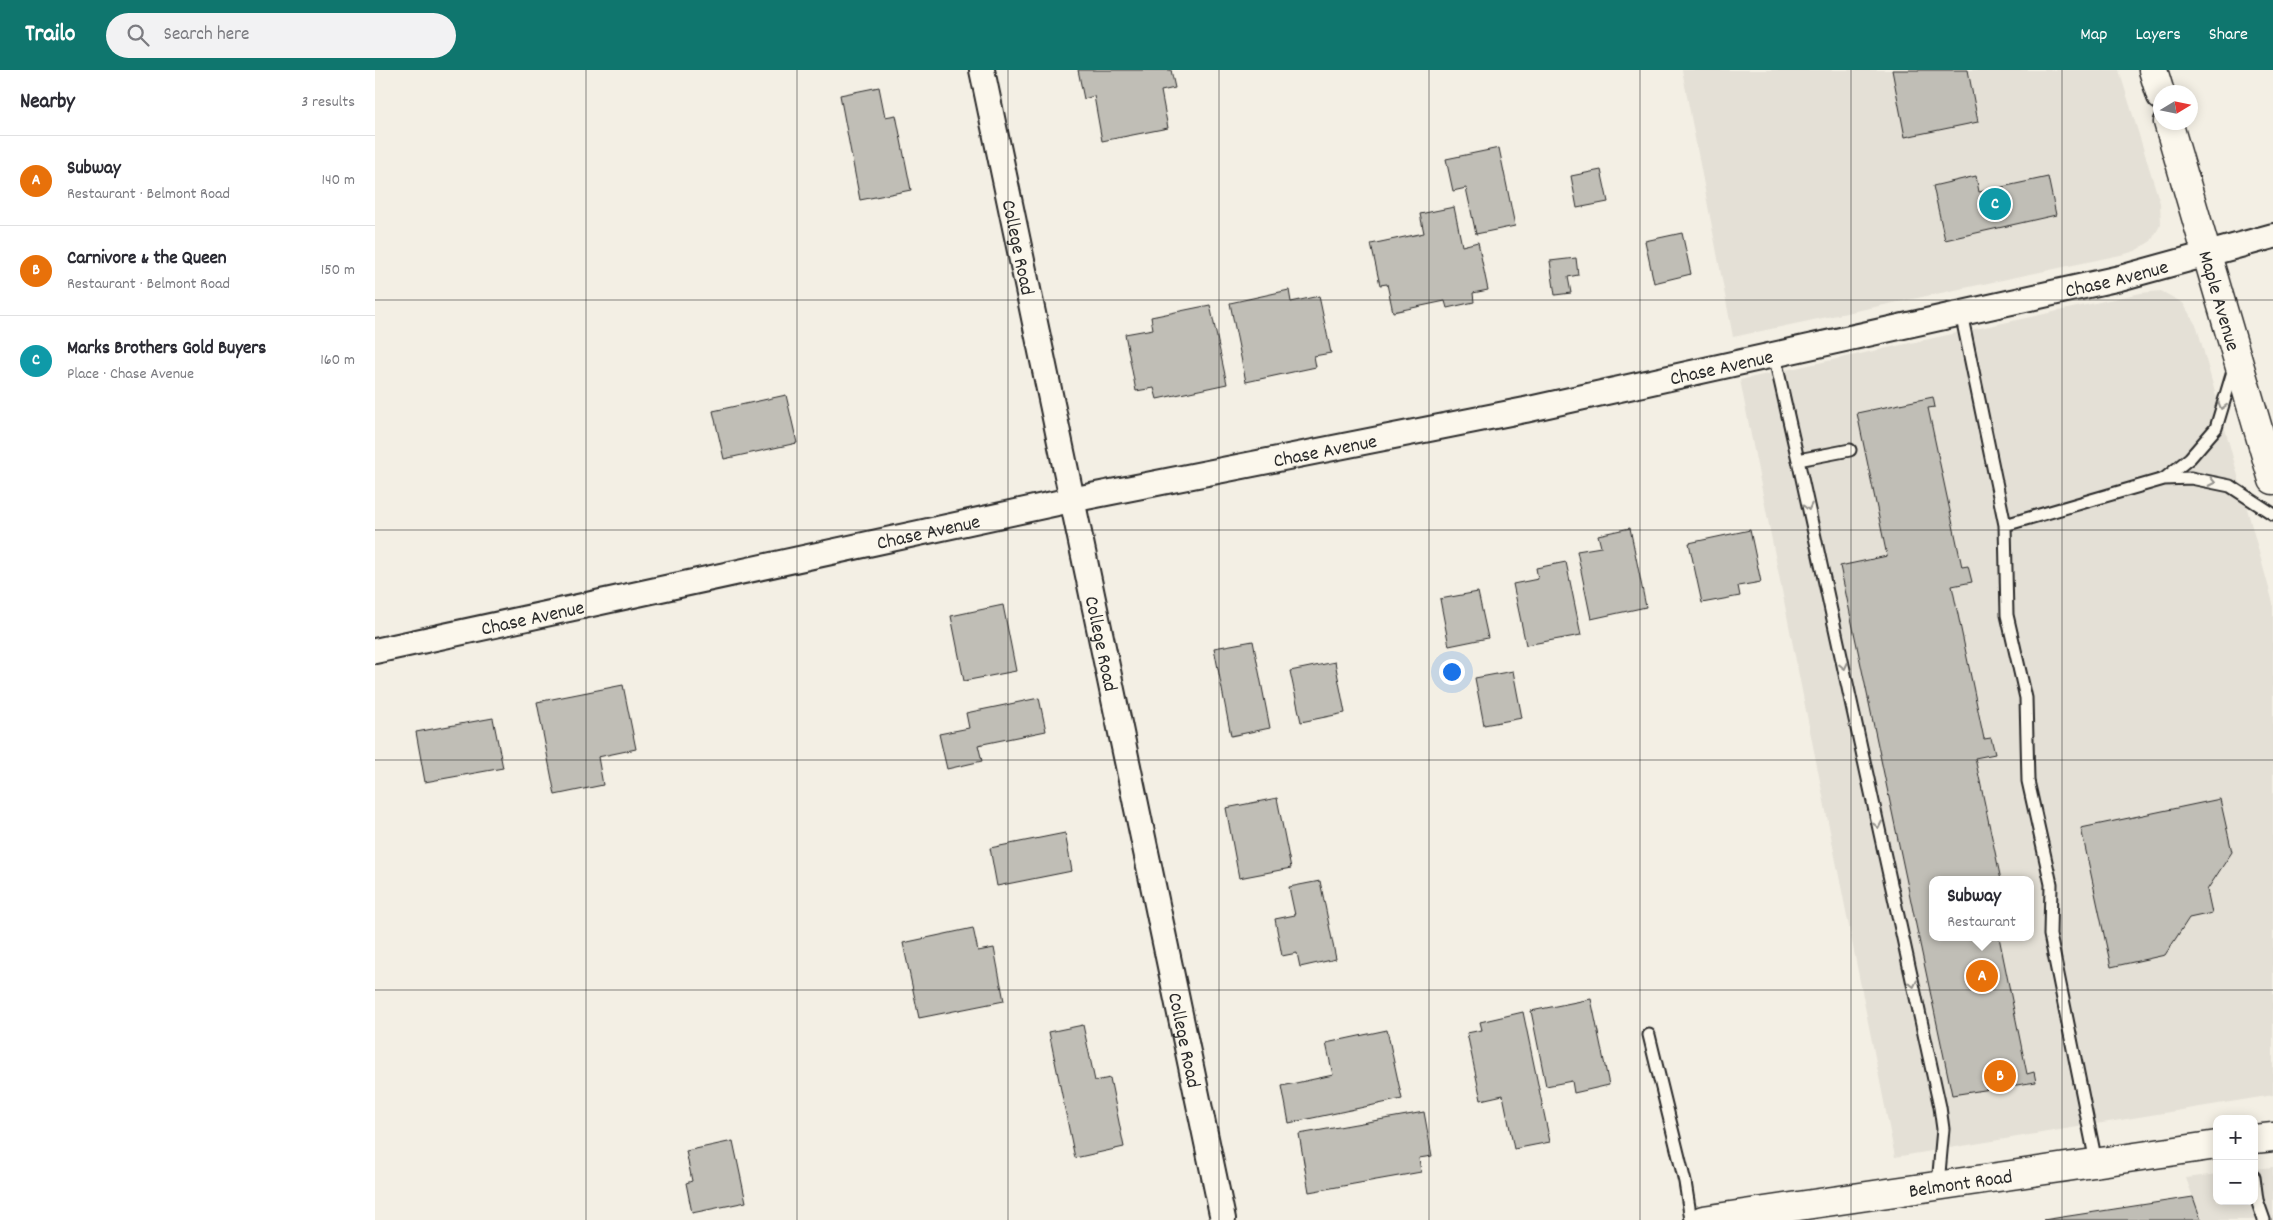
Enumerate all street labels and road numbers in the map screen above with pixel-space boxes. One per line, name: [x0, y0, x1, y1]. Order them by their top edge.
street label: College Road: [993, 198, 1040, 298]
street label: Maple Avenue: [2189, 248, 2245, 355]
street label: Chase Avenue: [2063, 254, 2172, 307]
street label: Chase Avenue: [1668, 344, 1776, 394]
street label: Chase Avenue: [1271, 429, 1380, 477]
street label: Chase Avenue: [874, 509, 983, 559]
street label: College Road: [1076, 594, 1123, 694]
street label: Chase Avenue: [479, 595, 587, 645]
street label: College Road: [1159, 990, 1206, 1091]
street label: Belmont Road: [1907, 1164, 2014, 1207]

